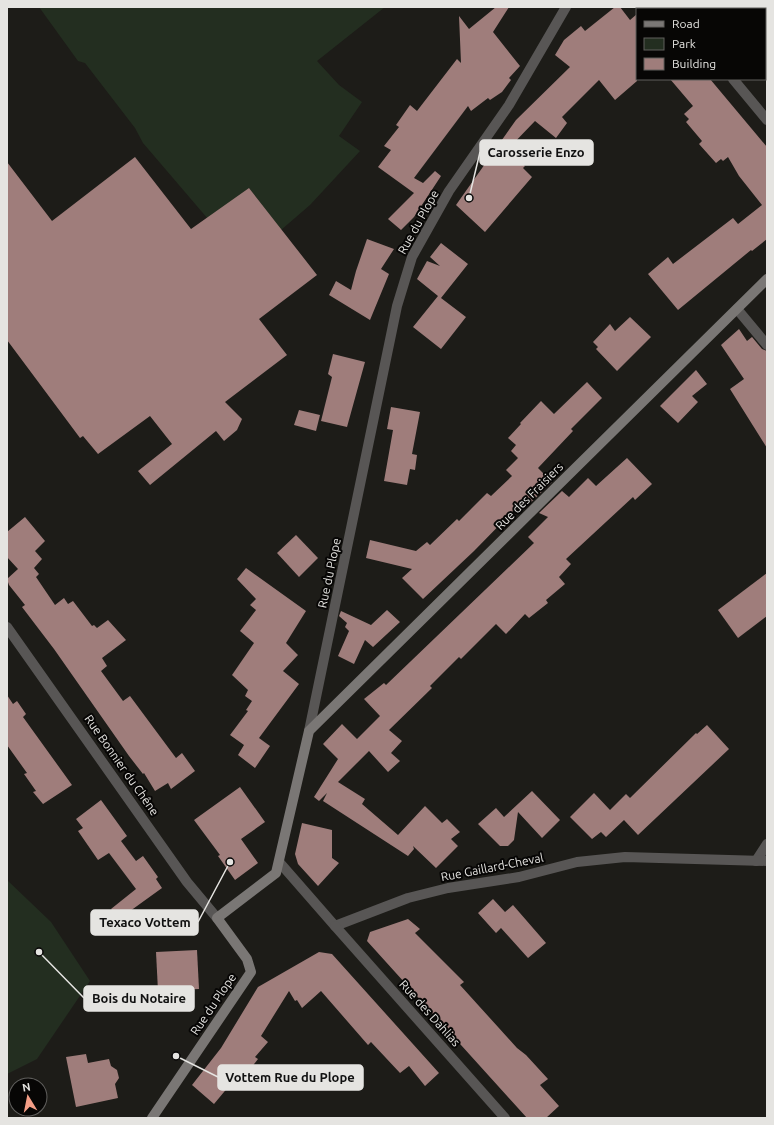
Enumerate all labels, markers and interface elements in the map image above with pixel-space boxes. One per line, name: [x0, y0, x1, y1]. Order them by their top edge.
legend: [636, 8, 766, 80]
text: Road: [672, 17, 700, 30]
text: Park: [672, 37, 696, 50]
text: Building: [672, 57, 716, 70]
callout: Carosserie Enzo: [480, 140, 593, 165]
text: Carosserie Enzo: [487, 145, 585, 159]
street label: Rue du Plope: [395, 188, 441, 256]
street label: Rue des Fraisiers: [493, 460, 565, 532]
street label: Rue du Plope: [315, 537, 343, 609]
street label: Rue Bonnier du Chêne: [82, 712, 162, 818]
street label: Rue Gaillard-Cheval: [440, 851, 544, 883]
callout: Texaco Vottem: [91, 910, 198, 935]
text: Texaco Vottem: [99, 915, 191, 929]
street label: Rue du Plope: [188, 971, 238, 1037]
street label: Rue des Dahlias: [397, 977, 463, 1049]
callout: Bois du Notaire: [84, 986, 194, 1011]
text: Bois du Notaire: [92, 991, 186, 1005]
callout: Vottem Rue du Plope: [218, 1065, 363, 1090]
text: Vottem Rue du Plope: [225, 1070, 355, 1084]
north arrow: [8, 1077, 48, 1117]
text: N: [21, 1081, 31, 1094]

